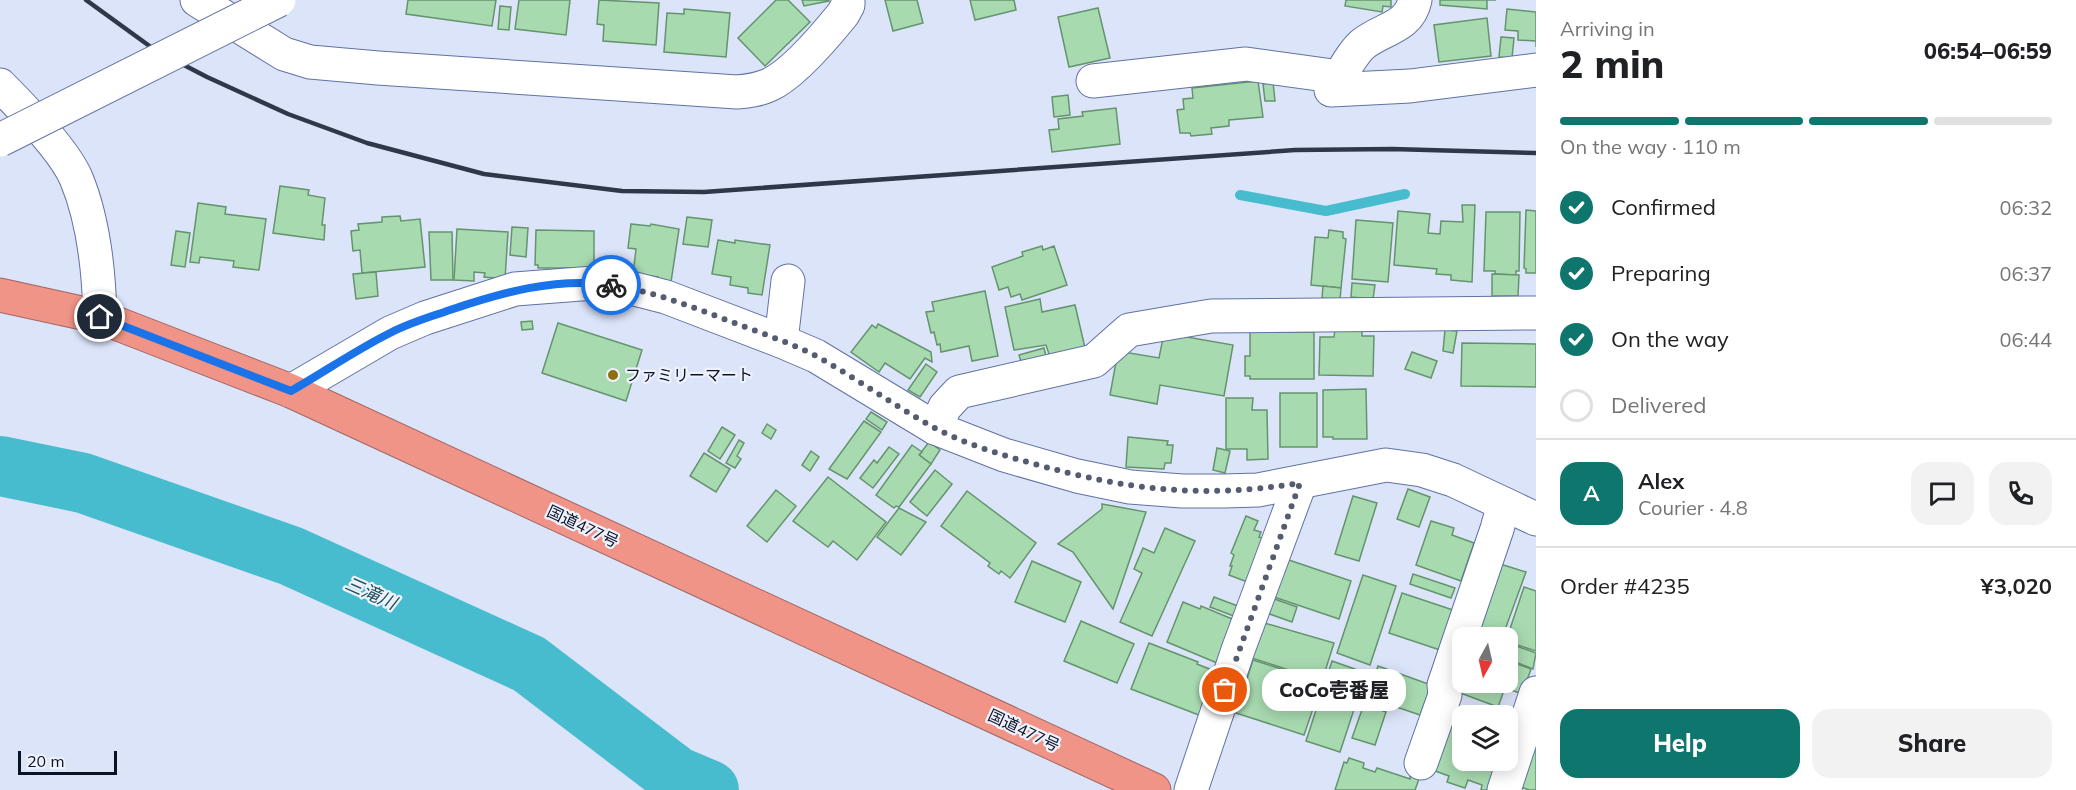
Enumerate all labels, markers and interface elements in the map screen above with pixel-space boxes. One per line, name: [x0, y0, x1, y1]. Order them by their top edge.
text: Arriving in: [1560, 16, 1655, 41]
text: 06:54–06:59: [1924, 37, 2052, 65]
text: 2 min: [1560, 39, 1665, 88]
text: On the way · 110 m: [1560, 134, 1741, 159]
icon: check: [1560, 191, 1593, 224]
text: Confirmed: [1611, 193, 1716, 221]
text: 06:32: [1999, 195, 2052, 220]
courier: [581, 255, 641, 315]
icon: check: [1560, 257, 1593, 290]
text: Preparing: [1611, 259, 1711, 287]
text: 06:37: [1999, 261, 2052, 286]
icon: bike: [595, 269, 628, 302]
pin: [74, 291, 125, 342]
icon: home: [83, 300, 116, 333]
icon: check: [1560, 323, 1593, 356]
text: On the way: [1611, 325, 1729, 353]
text: 06:44: [1999, 327, 2052, 352]
place label: ファミリーマート: [625, 365, 753, 385]
marker: ファミリーマート: [606, 368, 620, 382]
text: Delivered: [1611, 391, 1706, 419]
button: chat: [1911, 462, 1974, 525]
button: phone: [1989, 462, 2052, 525]
text: Alex: [1638, 467, 1684, 495]
text: A: [1583, 479, 1600, 507]
text: Courier · 4.8: [1638, 495, 1748, 520]
street label: 国道477号: [544, 501, 622, 551]
water label: 三滝川: [342, 572, 402, 615]
text: Order #4235: [1560, 572, 1690, 600]
text: ¥3,020: [1981, 572, 2052, 600]
north arrow: [1452, 627, 1518, 693]
map controls: [1452, 627, 1518, 771]
pin: [1199, 664, 1250, 715]
callout: CoCo壱番屋: [1261, 669, 1405, 711]
icon: bag: [1208, 673, 1241, 706]
text: CoCo壱番屋: [1279, 677, 1389, 702]
street label: 国道477号: [985, 705, 1063, 755]
button: layers: [1452, 705, 1518, 771]
button: Help: [1560, 709, 1800, 778]
button: Share: [1812, 709, 2052, 778]
scale bar: [18, 748, 117, 776]
text: 20 m: [27, 751, 64, 771]

